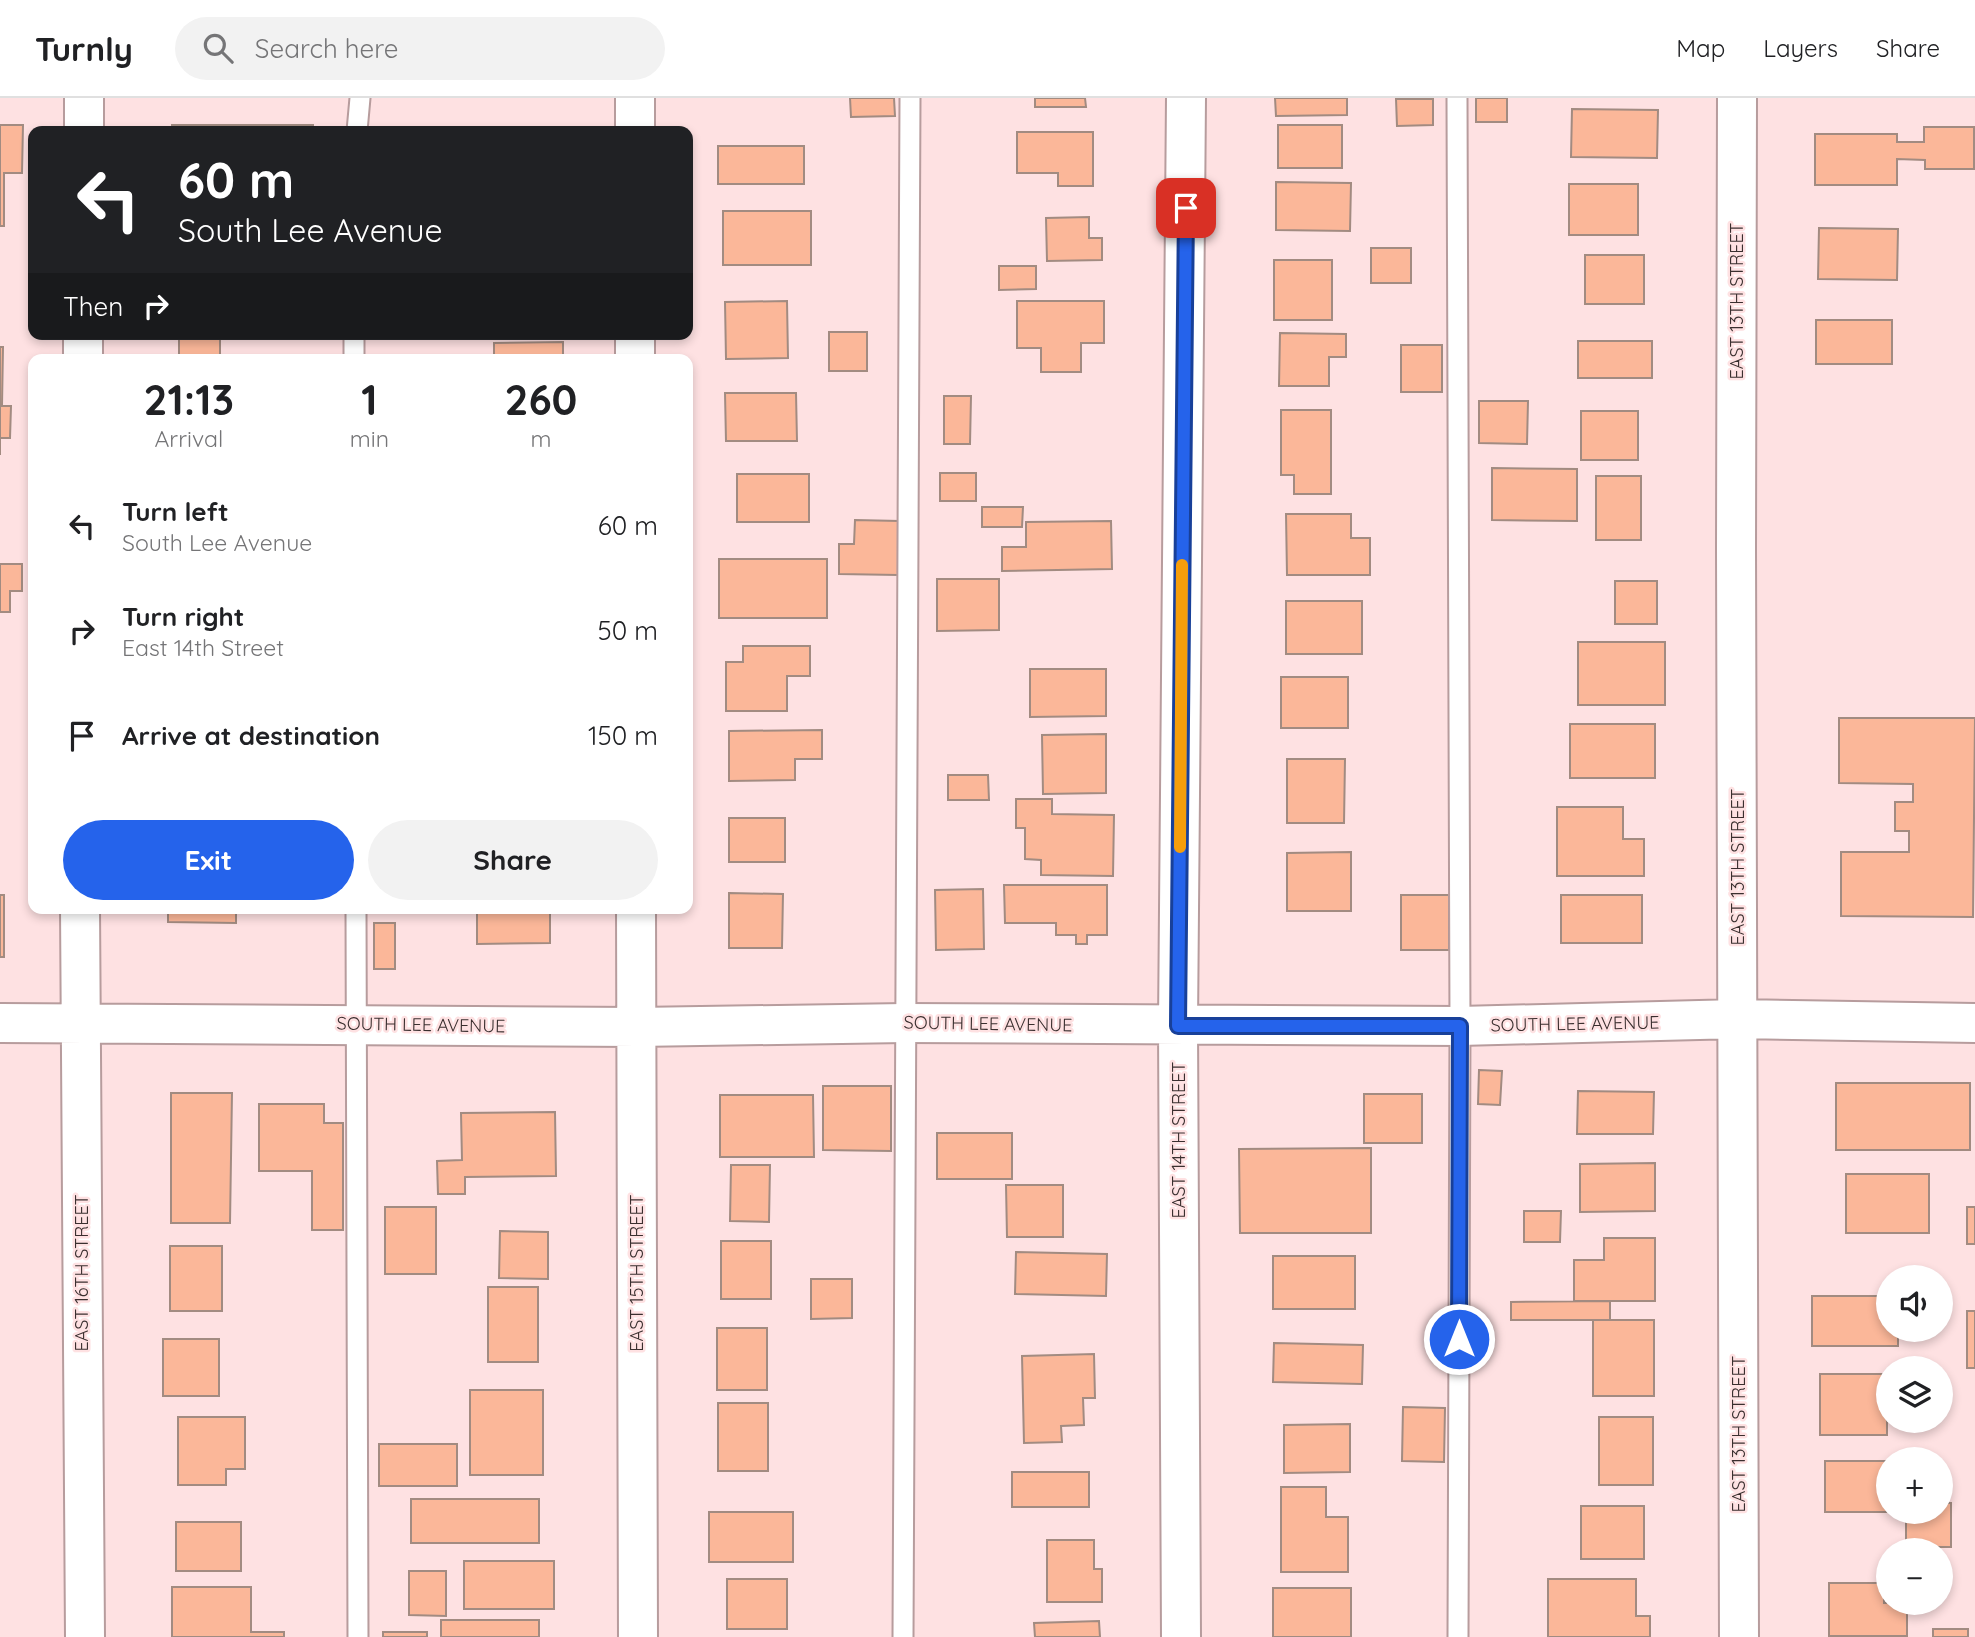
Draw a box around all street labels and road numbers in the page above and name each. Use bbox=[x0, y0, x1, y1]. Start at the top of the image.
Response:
street label: EAST 13TH STREET bbox=[1725, 222, 1748, 379]
street label: EAST 13TH STREET bbox=[1726, 788, 1749, 945]
street label: SOUTH LEE AVENUE bbox=[903, 1011, 1073, 1036]
street label: SOUTH LEE AVENUE bbox=[1490, 1011, 1660, 1036]
street label: SOUTH LEE AVENUE bbox=[336, 1012, 506, 1037]
street label: EAST 14TH STREET bbox=[1167, 1061, 1190, 1218]
street label: EAST 16TH STREET bbox=[70, 1194, 93, 1352]
street label: EAST 15TH STREET bbox=[625, 1194, 648, 1352]
street label: EAST 13TH STREET bbox=[1727, 1355, 1750, 1512]

